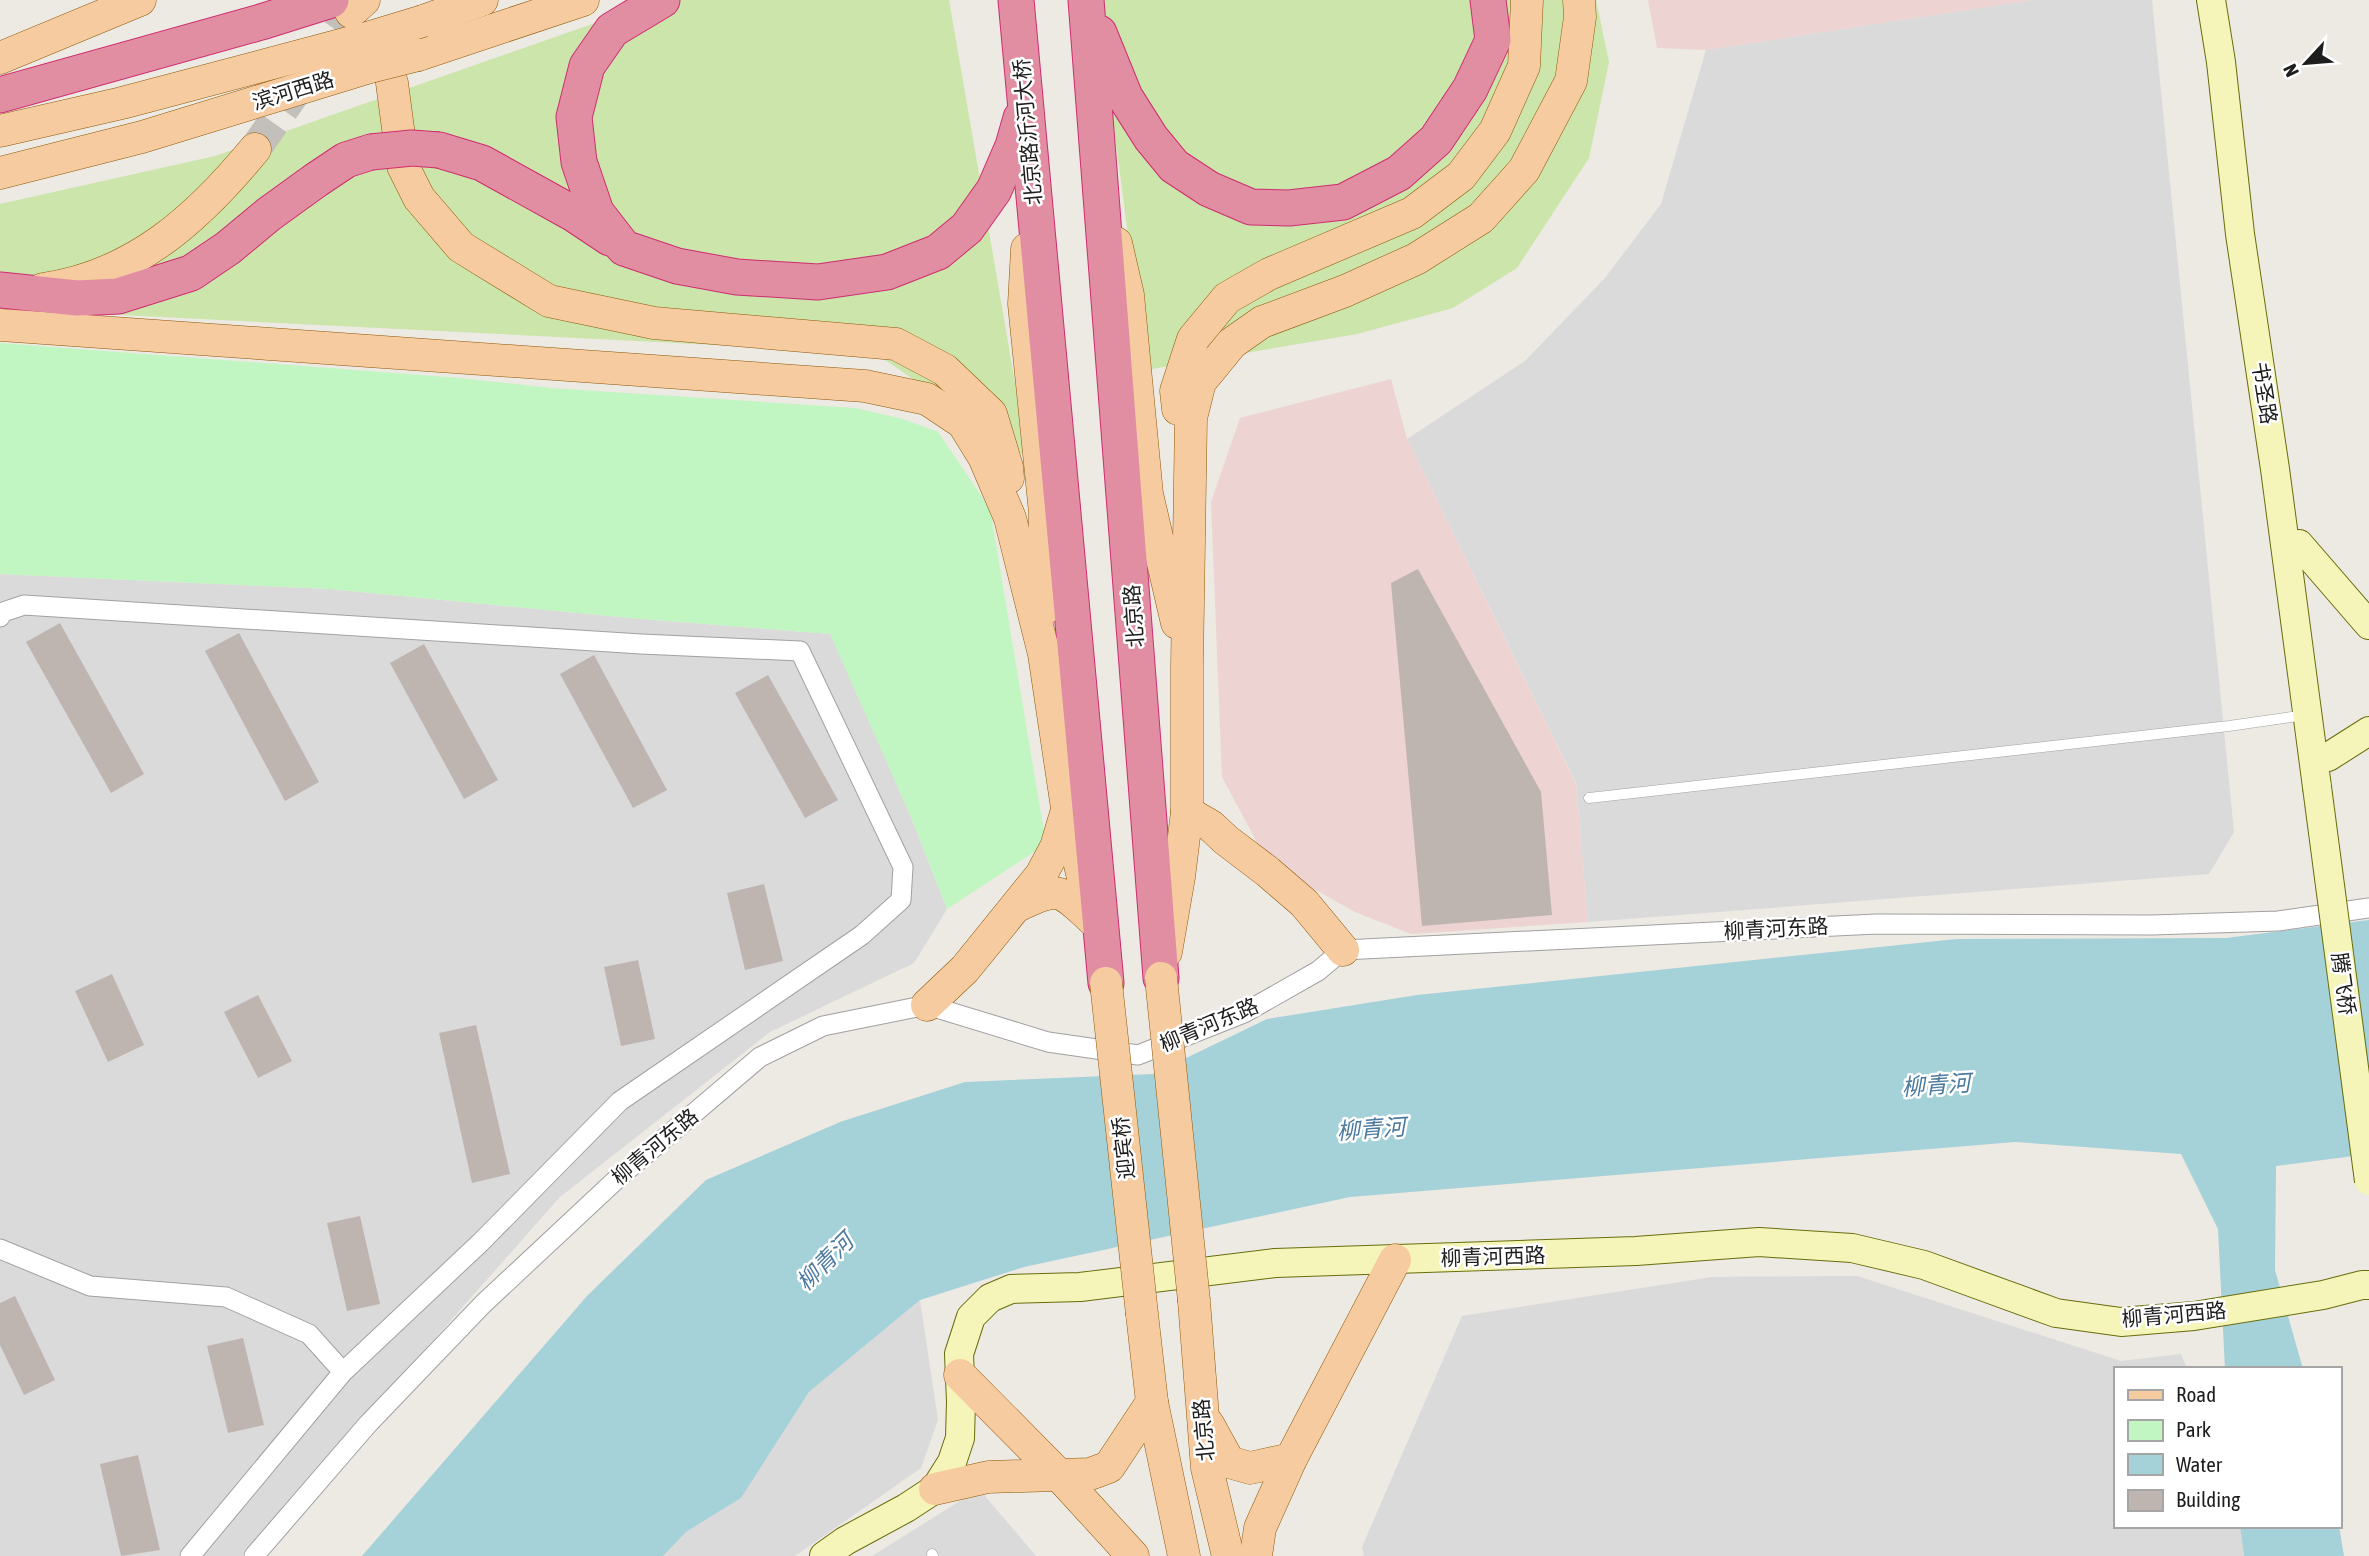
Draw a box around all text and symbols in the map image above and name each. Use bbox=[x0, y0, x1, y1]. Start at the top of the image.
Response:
north arrow bbox=[2271, 28, 2341, 98]
street label: 北京路沂河大桥 bbox=[1009, 58, 1045, 206]
text: N bbox=[2278, 61, 2303, 80]
street label: 滨河西路 bbox=[249, 66, 336, 114]
street label: 书圣路 bbox=[2248, 360, 2282, 426]
street label: 北京路 bbox=[1119, 584, 1147, 648]
street label: 柳青河东路 bbox=[1723, 913, 1829, 943]
street label: 腾飞桥 bbox=[2328, 951, 2360, 1017]
street label: 柳青河东路 bbox=[1156, 993, 1262, 1056]
water label: 柳青河 bbox=[1901, 1069, 1975, 1100]
street label: 柳青河东路 bbox=[606, 1103, 702, 1189]
water label: 柳青河 bbox=[1336, 1113, 1410, 1144]
street label: 迎宾桥 bbox=[1108, 1116, 1138, 1181]
water label: 柳青河 bbox=[791, 1226, 861, 1296]
street label: 柳青河西路 bbox=[1440, 1242, 1546, 1270]
street label: 柳青河西路 bbox=[2121, 1297, 2227, 1331]
legend bbox=[2114, 1367, 2341, 1528]
text: Road bbox=[2176, 1382, 2216, 1406]
street label: 北京路 bbox=[1188, 1398, 1218, 1463]
text: Park bbox=[2176, 1417, 2211, 1441]
text: Water bbox=[2176, 1452, 2223, 1476]
text: Building bbox=[2176, 1487, 2240, 1511]

